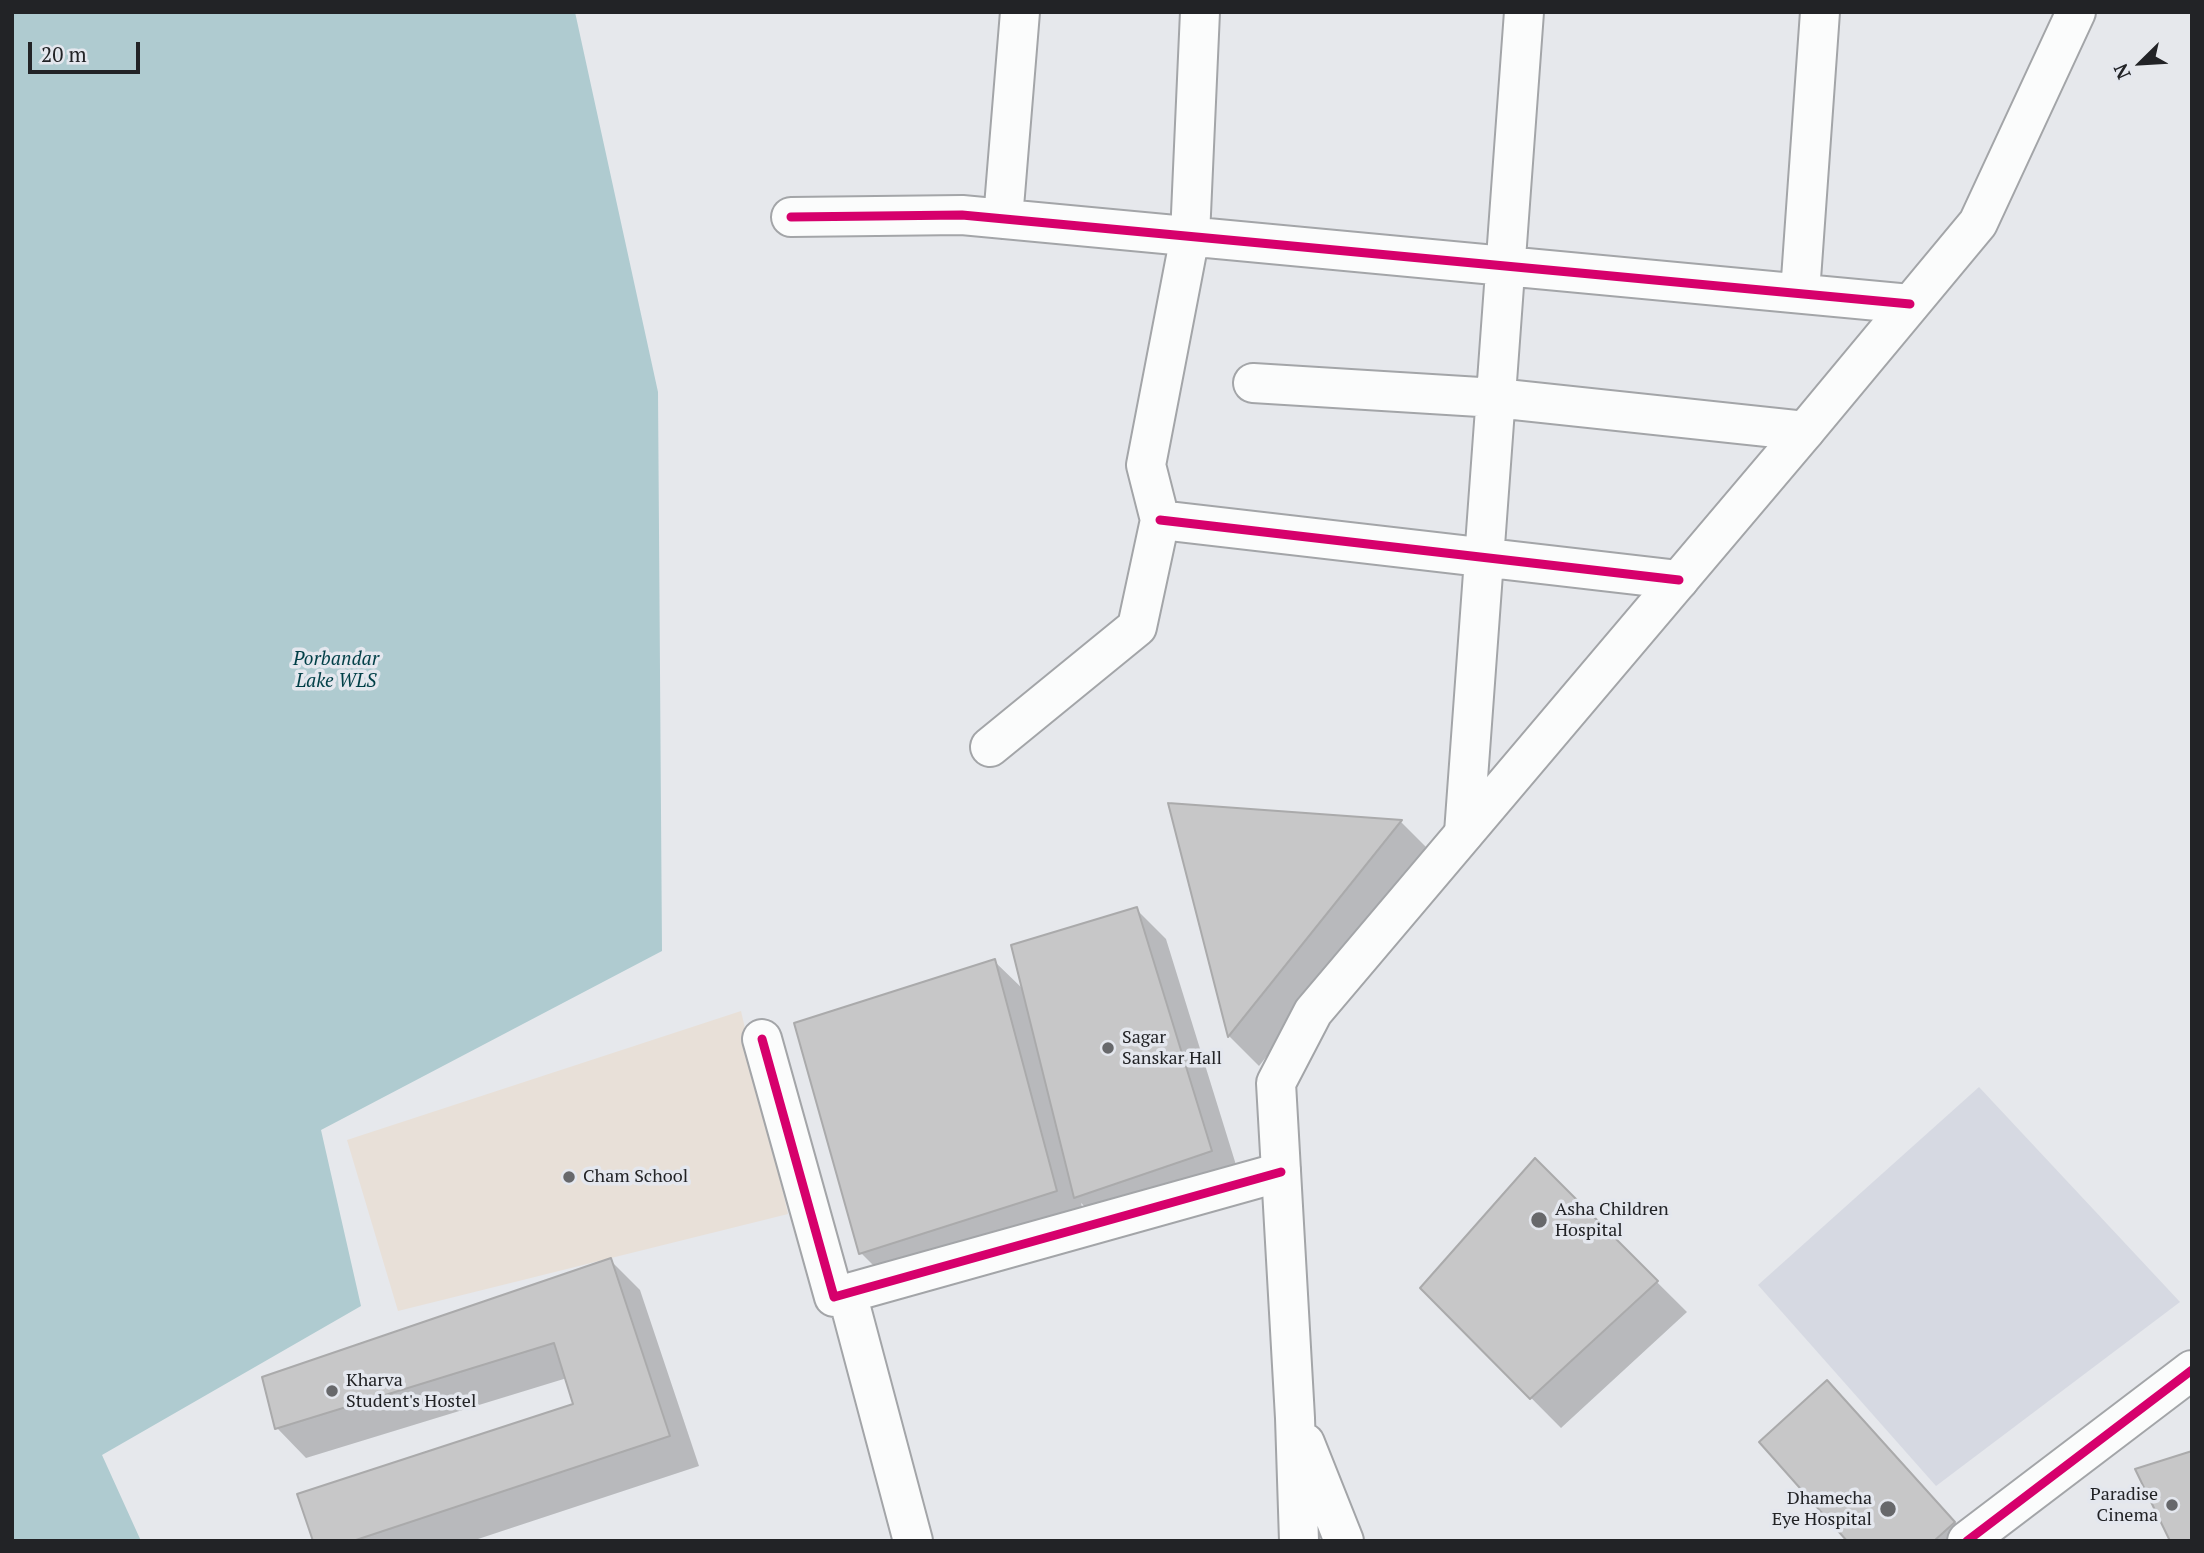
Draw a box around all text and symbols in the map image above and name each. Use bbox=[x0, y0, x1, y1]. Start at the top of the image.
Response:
scale bar bbox=[32, 28, 144, 72]
north arrow bbox=[2106, 28, 2176, 98]
text: 20 m bbox=[41, 40, 87, 68]
text: N bbox=[2107, 60, 2136, 83]
water label: Porbandar Lake WLS bbox=[293, 649, 379, 693]
place label: Sagar Sanskar Hall bbox=[1122, 1027, 1222, 1070]
marker: Sagar Sanskar Hall bbox=[1100, 1040, 1116, 1056]
place label: Cham School bbox=[583, 1166, 688, 1188]
marker: Cham School bbox=[561, 1169, 577, 1185]
place label: Asha Children Hospital bbox=[1555, 1199, 1669, 1242]
marker: Asha Children Hospital bbox=[1529, 1210, 1549, 1230]
place label: Kharva Student's Hostel bbox=[346, 1370, 476, 1412]
marker: Kharva Student's Hostel bbox=[324, 1383, 340, 1399]
place label: Paradise Cinema bbox=[2090, 1484, 2158, 1526]
place label: Dhamecha Eye Hospital bbox=[1772, 1488, 1872, 1530]
marker: Paradise Cinema bbox=[2164, 1497, 2180, 1513]
marker: Dhamecha Eye Hospital bbox=[1878, 1499, 1898, 1519]

